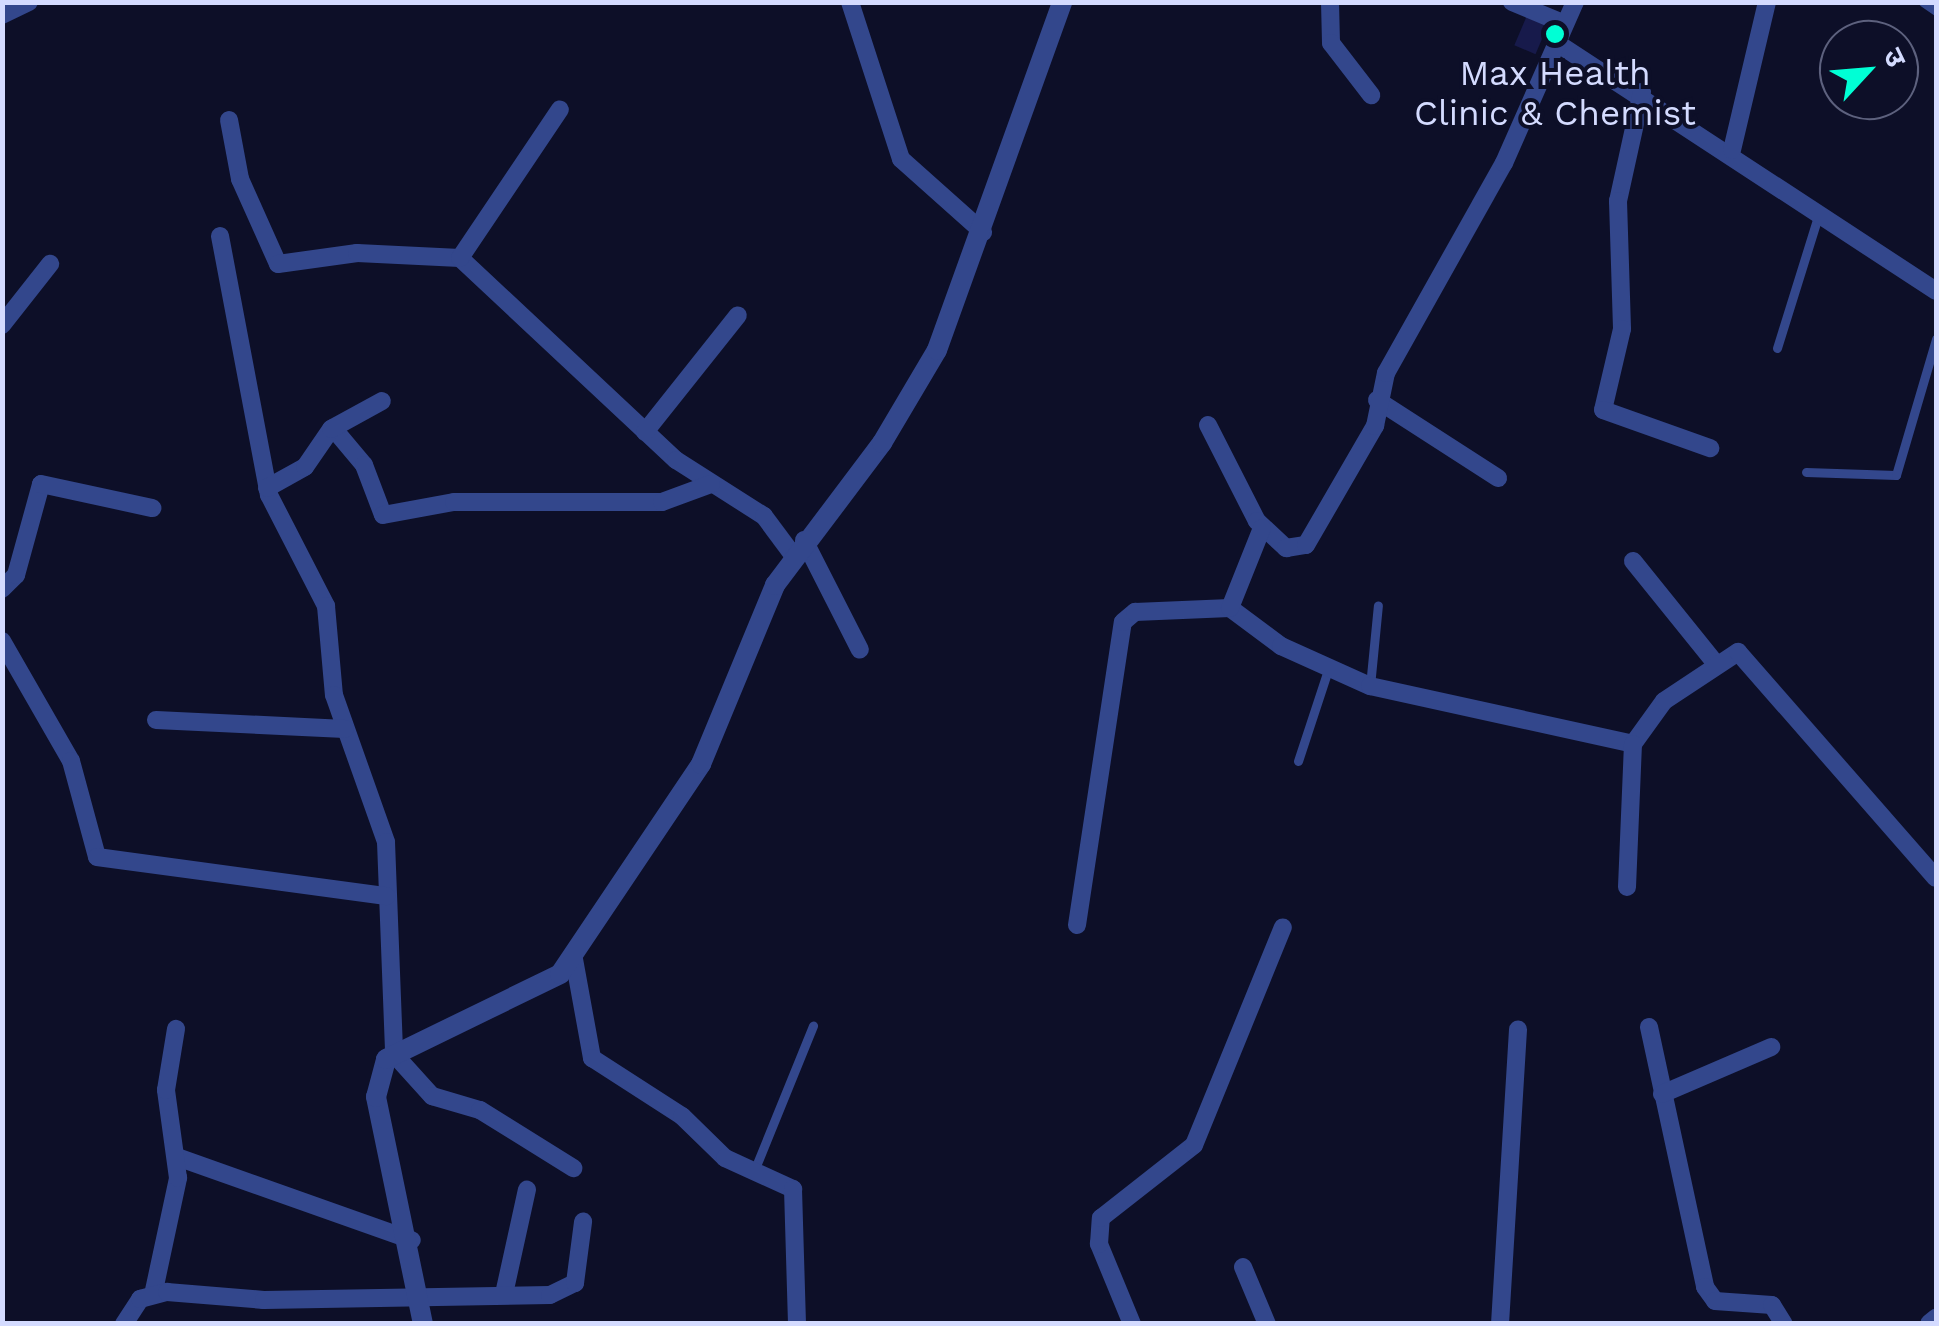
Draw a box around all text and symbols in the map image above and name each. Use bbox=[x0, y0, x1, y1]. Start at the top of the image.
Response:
north arrow bbox=[1819, 20, 1919, 120]
marker: Max Health Clinic & Chemist bbox=[1542, 21, 1568, 47]
text: उ bbox=[1876, 43, 1913, 72]
place label: Max Health Clinic & Chemist bbox=[1414, 52, 1696, 134]

